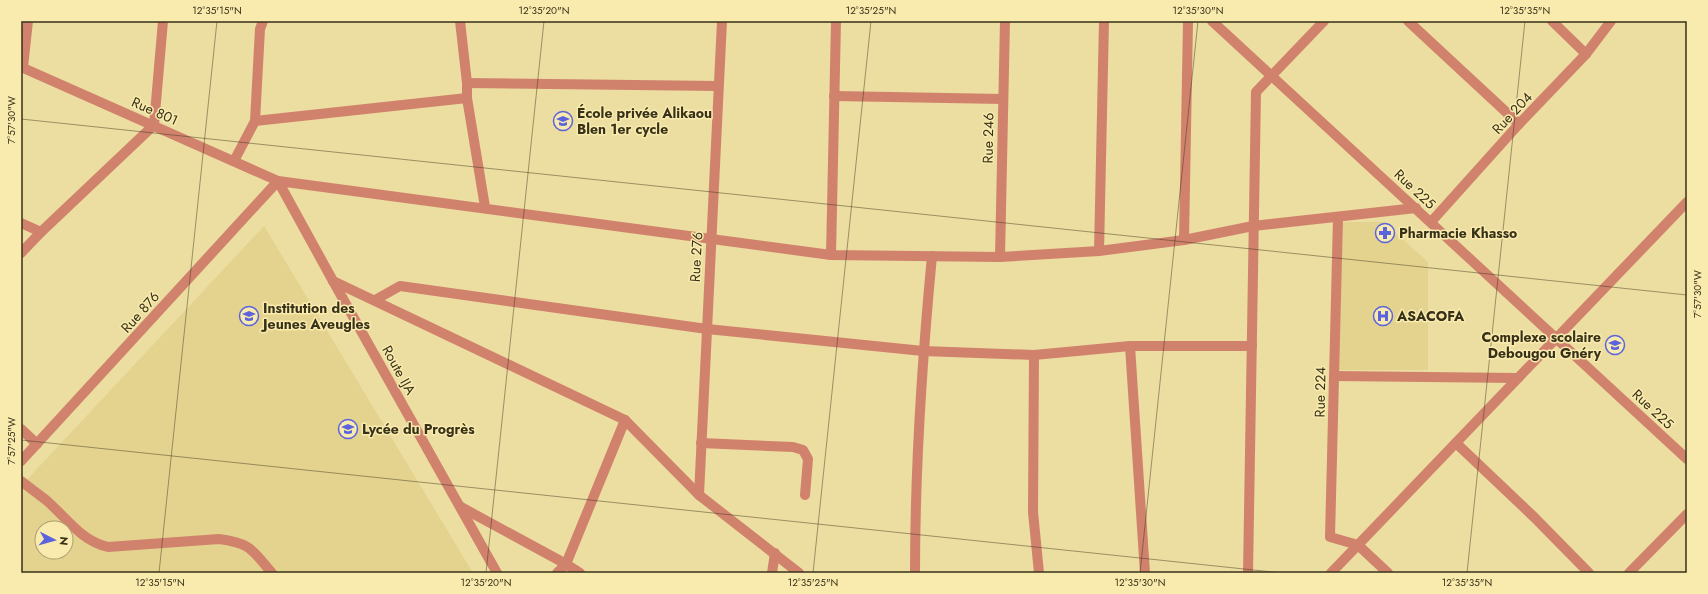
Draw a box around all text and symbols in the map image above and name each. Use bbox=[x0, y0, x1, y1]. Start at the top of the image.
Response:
text: 12°35'15"N bbox=[192, 3, 242, 18]
text: 12°35'20"N bbox=[518, 3, 570, 18]
text: 12°35'25"N bbox=[846, 3, 896, 18]
text: 12°35'30"N bbox=[1173, 3, 1223, 18]
text: 12°35'35"N bbox=[1500, 3, 1550, 18]
street label: Rue 204 bbox=[1487, 87, 1537, 139]
street label: Rue 801 bbox=[129, 92, 181, 130]
text: 7°57'30"W bbox=[4, 96, 19, 144]
place label: École privée Alikaou Blen 1er cycle bbox=[577, 103, 712, 139]
school or university icon: École privée Alikaou Blen 1er cycle bbox=[552, 110, 574, 132]
street label: Rue 246 bbox=[978, 112, 998, 164]
street label: Rue 225 bbox=[1390, 164, 1440, 214]
pharmacy icon: Pharmacie Khasso bbox=[1374, 222, 1396, 244]
place label: Pharmacie Khasso bbox=[1399, 223, 1517, 243]
street label: Rue 276 bbox=[685, 232, 707, 282]
text: 7°57'30"W bbox=[1690, 270, 1705, 318]
street label: Rue 876 bbox=[116, 287, 164, 337]
place label: Institution des Jeunes Aveugles bbox=[260, 298, 371, 334]
school or university icon: Institution des Jeunes Aveugles bbox=[238, 305, 260, 327]
hospital icon: ASACOFA bbox=[1372, 305, 1394, 327]
place label: ASACOFA bbox=[1396, 306, 1465, 326]
place label: Complexe scolaire Debougou Gnéry bbox=[1481, 327, 1602, 363]
school or university icon: Complexe scolaire Debougou Gnéry bbox=[1604, 334, 1626, 356]
street label: Route IJA bbox=[377, 342, 421, 399]
street label: Rue 224 bbox=[1310, 366, 1330, 418]
street label: Rue 225 bbox=[1628, 384, 1678, 434]
text: 7°57'25"W bbox=[4, 417, 19, 465]
school or university icon: Lycée du Progrès bbox=[337, 418, 359, 440]
place label: Lycée du Progrès bbox=[362, 419, 475, 439]
north arrow bbox=[34, 520, 74, 560]
text: N bbox=[56, 536, 72, 546]
text: 12°35'15"N bbox=[135, 575, 185, 590]
text: 12°35'20"N bbox=[460, 575, 512, 590]
text: 12°35'25"N bbox=[788, 575, 838, 590]
text: 12°35'30"N bbox=[1115, 575, 1165, 590]
text: 12°35'35"N bbox=[1442, 575, 1492, 590]

